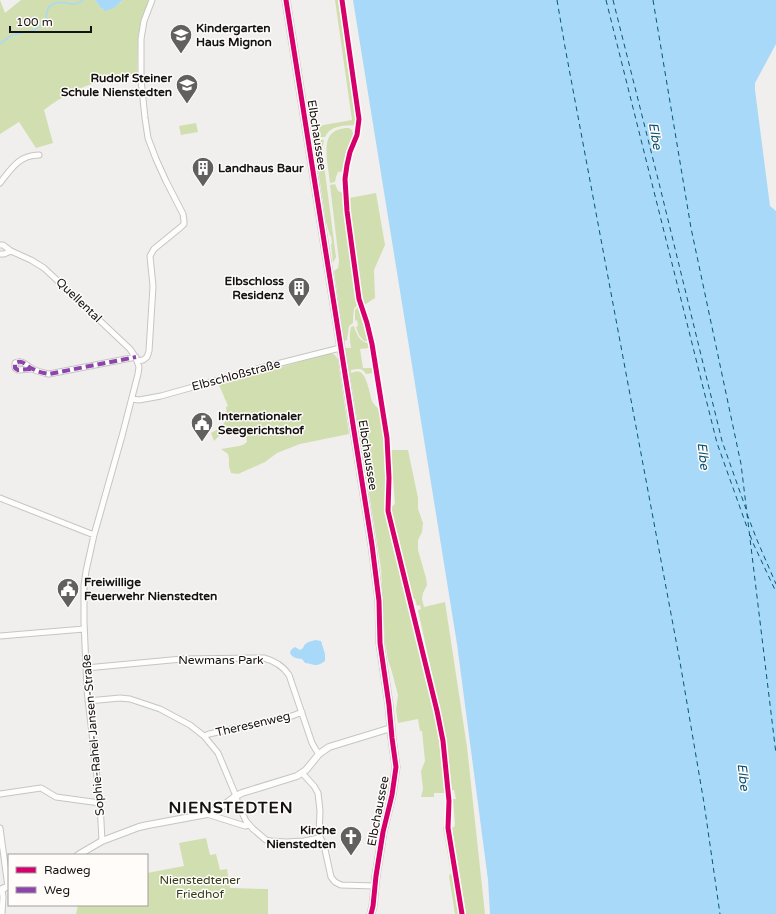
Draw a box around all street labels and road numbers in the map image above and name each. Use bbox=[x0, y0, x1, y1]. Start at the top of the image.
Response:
street label: Elbchaussee bbox=[305, 99, 330, 171]
street label: Quellental bbox=[53, 275, 105, 325]
street label: Elbschloßstraße bbox=[190, 356, 282, 394]
street label: Elbchaussee bbox=[356, 419, 381, 491]
street label: Sophie-Rahel-Jansen-Straße bbox=[79, 653, 107, 816]
street label: Newmans Park bbox=[178, 653, 264, 667]
street label: Theresenweg bbox=[214, 709, 292, 739]
street label: Elbchaussee bbox=[364, 775, 392, 847]

